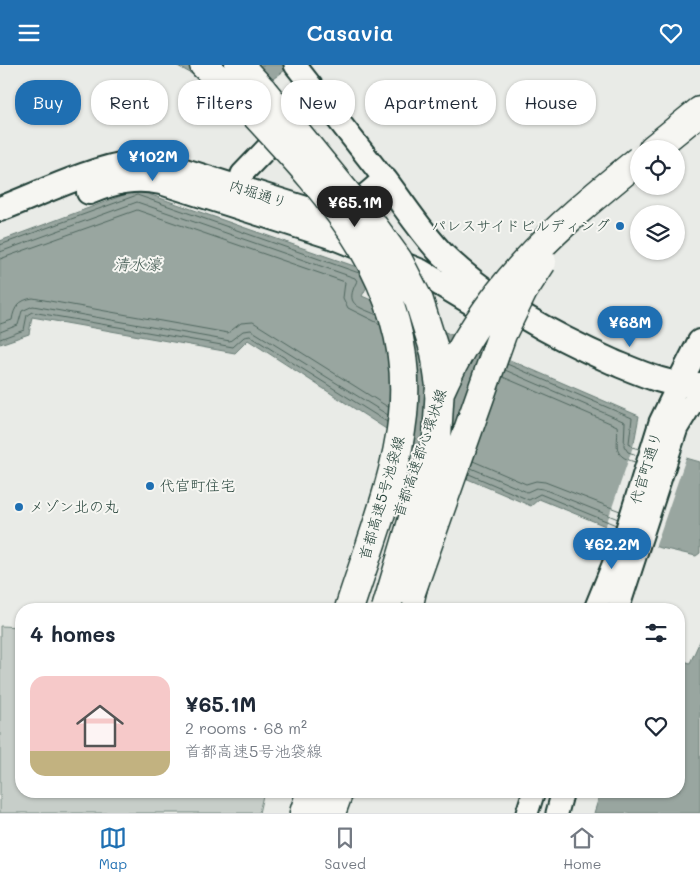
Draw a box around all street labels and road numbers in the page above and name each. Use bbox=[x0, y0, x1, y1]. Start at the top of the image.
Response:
street label: 内堀通り bbox=[227, 174, 290, 212]
street label: 首都高速都心環状線 bbox=[388, 386, 450, 520]
street label: 代官町通り bbox=[625, 429, 666, 507]
street label: 首都高速5号池袋線 bbox=[354, 433, 408, 562]

